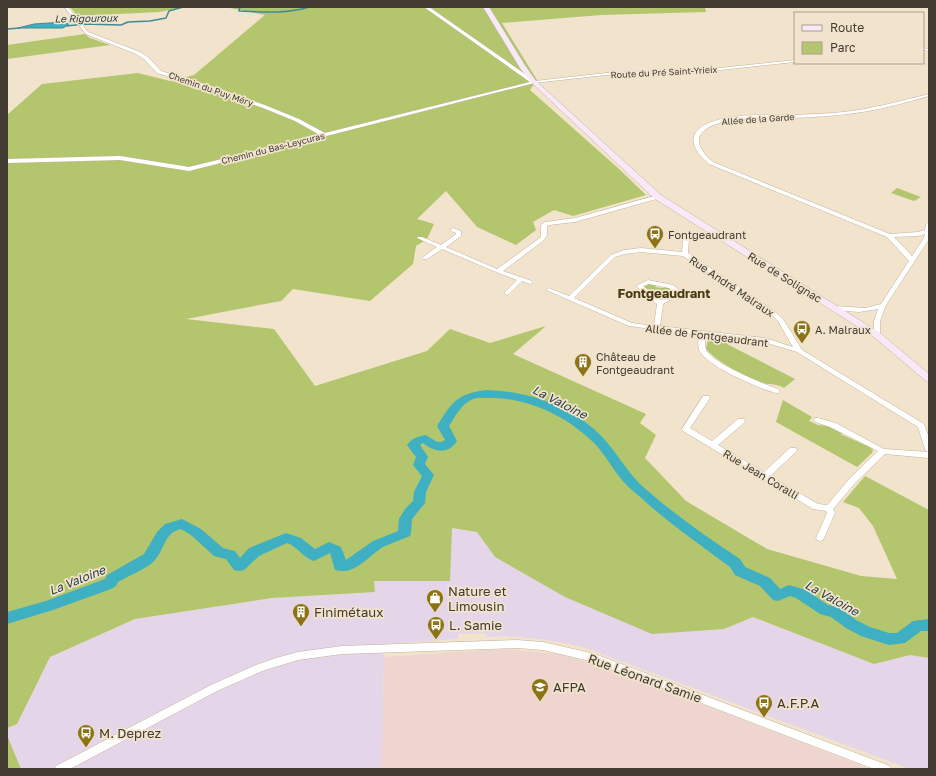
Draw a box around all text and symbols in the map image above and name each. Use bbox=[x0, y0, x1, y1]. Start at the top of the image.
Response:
water label: Le Rigouroux bbox=[54, 11, 119, 26]
legend bbox=[794, 12, 924, 64]
text: Route bbox=[830, 20, 864, 35]
text: Parc bbox=[830, 40, 856, 55]
street label: Route du Pré Saint-Yrieix bbox=[610, 64, 718, 80]
street label: Chemin du Puy Méry bbox=[167, 69, 255, 109]
street label: Allée de la Garde bbox=[721, 111, 795, 127]
street label: Chemin du Bas-Leycuras bbox=[220, 130, 326, 166]
bus stop icon: Fontgeaudrant bbox=[645, 224, 665, 249]
place label: Fontgeaudrant bbox=[668, 228, 746, 241]
street label: Rue de Solignac bbox=[746, 249, 824, 305]
street label: Rue André Malraux bbox=[687, 253, 777, 319]
district label: Fontgeaudrant bbox=[618, 285, 710, 301]
bus stop icon: A. Malraux bbox=[792, 319, 812, 344]
street label: Allée de Fontgeaudrant bbox=[645, 321, 769, 349]
place label: A. Malraux bbox=[815, 323, 871, 336]
place label: Château de Fontgeaudrant bbox=[596, 350, 674, 376]
building icon: Château de Fontgeaudrant bbox=[573, 352, 593, 377]
water label: La Valoine bbox=[530, 382, 591, 423]
street label: Rue Jean Coralli bbox=[721, 446, 801, 502]
water label: La Valoine bbox=[47, 562, 108, 598]
water label: La Valoine bbox=[802, 577, 862, 619]
place label: Nature et Limousin bbox=[448, 583, 507, 614]
shop icon: Nature et Limousin bbox=[425, 588, 445, 613]
building icon: Finimétaux bbox=[291, 602, 311, 627]
place label: Finimétaux bbox=[314, 604, 383, 620]
bus stop icon: L. Samie bbox=[426, 615, 446, 640]
place label: L. Samie bbox=[449, 617, 502, 633]
street label: Rue Léonard Samie bbox=[586, 650, 704, 706]
school or university icon: AFPA bbox=[530, 677, 550, 702]
place label: AFPA bbox=[553, 679, 586, 695]
bus stop icon: A.F.P.A bbox=[754, 693, 774, 718]
place label: A.F.P.A bbox=[777, 695, 820, 711]
bus stop icon: M. Deprez bbox=[76, 723, 96, 748]
place label: M. Deprez bbox=[99, 725, 161, 741]

